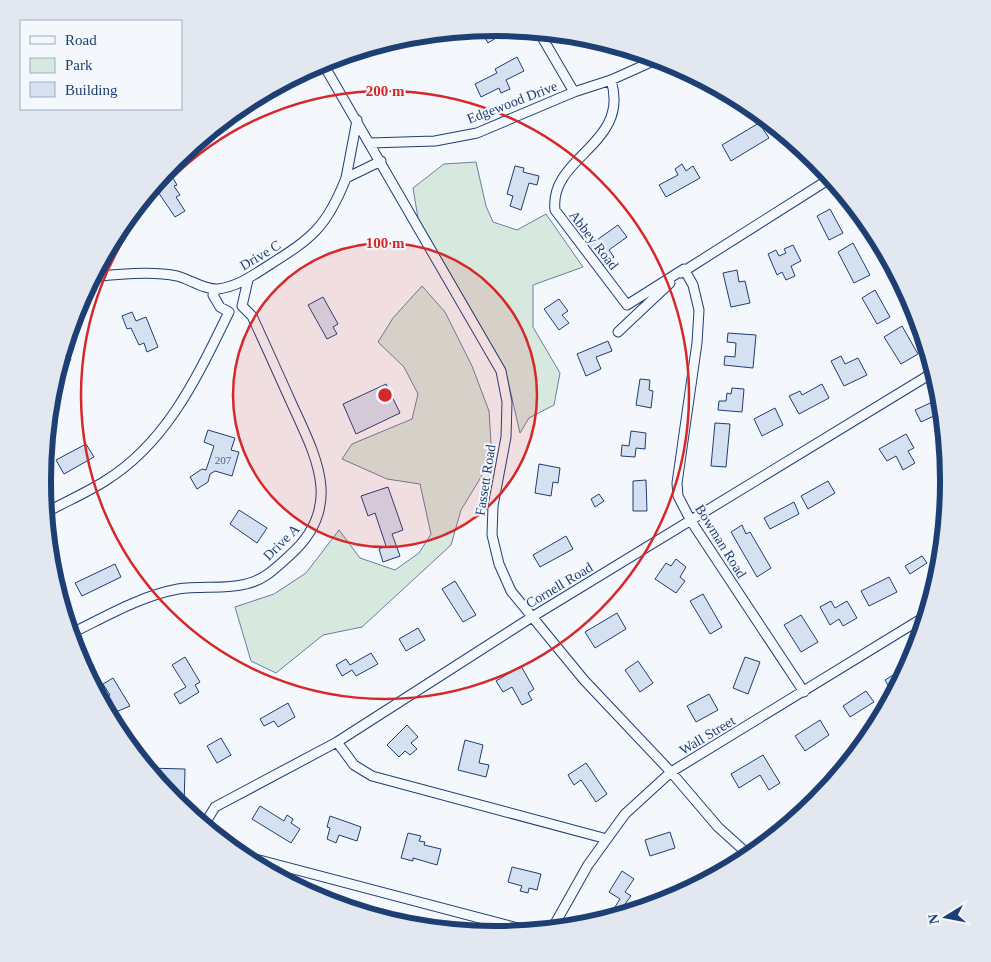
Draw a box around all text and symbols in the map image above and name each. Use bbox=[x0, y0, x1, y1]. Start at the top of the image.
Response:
legend bbox=[20, 20, 182, 110]
text: Road bbox=[65, 32, 97, 48]
text: Park bbox=[65, 57, 93, 73]
street label: Edgewood Drive bbox=[465, 78, 559, 127]
text: Building bbox=[65, 82, 118, 98]
text: 200 m bbox=[366, 83, 405, 99]
street label: Abbey Road bbox=[566, 208, 621, 273]
text: 100 m bbox=[366, 235, 405, 251]
street label: Drive C bbox=[237, 237, 283, 273]
centre of rings bbox=[376, 386, 394, 404]
street label: Fassett Road bbox=[472, 443, 499, 517]
house number: 207 bbox=[215, 454, 232, 466]
street label: Bowman Road bbox=[692, 502, 749, 581]
street label: Drive A bbox=[260, 521, 303, 563]
street label: Cornell Road bbox=[523, 560, 595, 611]
street label: Wall Street bbox=[677, 713, 738, 758]
north arrow bbox=[921, 892, 971, 942]
text: N bbox=[925, 913, 942, 925]

